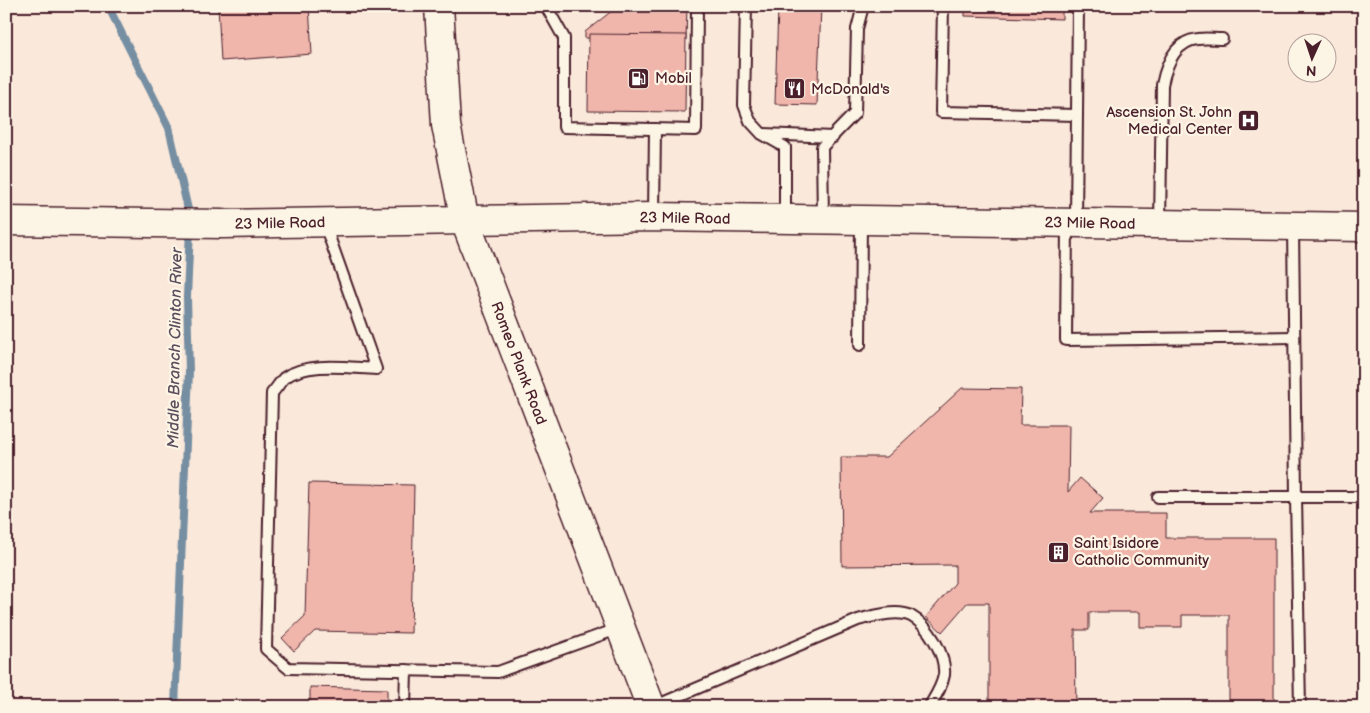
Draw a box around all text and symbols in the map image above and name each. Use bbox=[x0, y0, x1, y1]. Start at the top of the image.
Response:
north arrow bbox=[1288, 32, 1338, 82]
text: N bbox=[1306, 62, 1317, 79]
fuel station icon: Mobil bbox=[627, 66, 651, 90]
place label: Mobil bbox=[655, 69, 692, 88]
restaurant icon: McDonald's bbox=[783, 77, 807, 101]
place label: McDonald's bbox=[811, 80, 890, 99]
place label: Ascension St. John Medical Center bbox=[1106, 103, 1233, 139]
hospital icon: Ascension St. John Medical Center bbox=[1236, 109, 1260, 133]
street label: 23 Mile Road bbox=[639, 208, 731, 229]
street label: 23 Mile Road bbox=[234, 213, 326, 234]
street label: 23 Mile Road bbox=[1044, 213, 1136, 234]
water label: Middle Branch Clinton River bbox=[164, 246, 187, 449]
street label: Romeo Plank Road bbox=[486, 299, 551, 427]
place label: Saint Isidore Catholic Community bbox=[1074, 534, 1209, 570]
building icon: Saint Isidore Catholic Community bbox=[1046, 540, 1070, 564]

